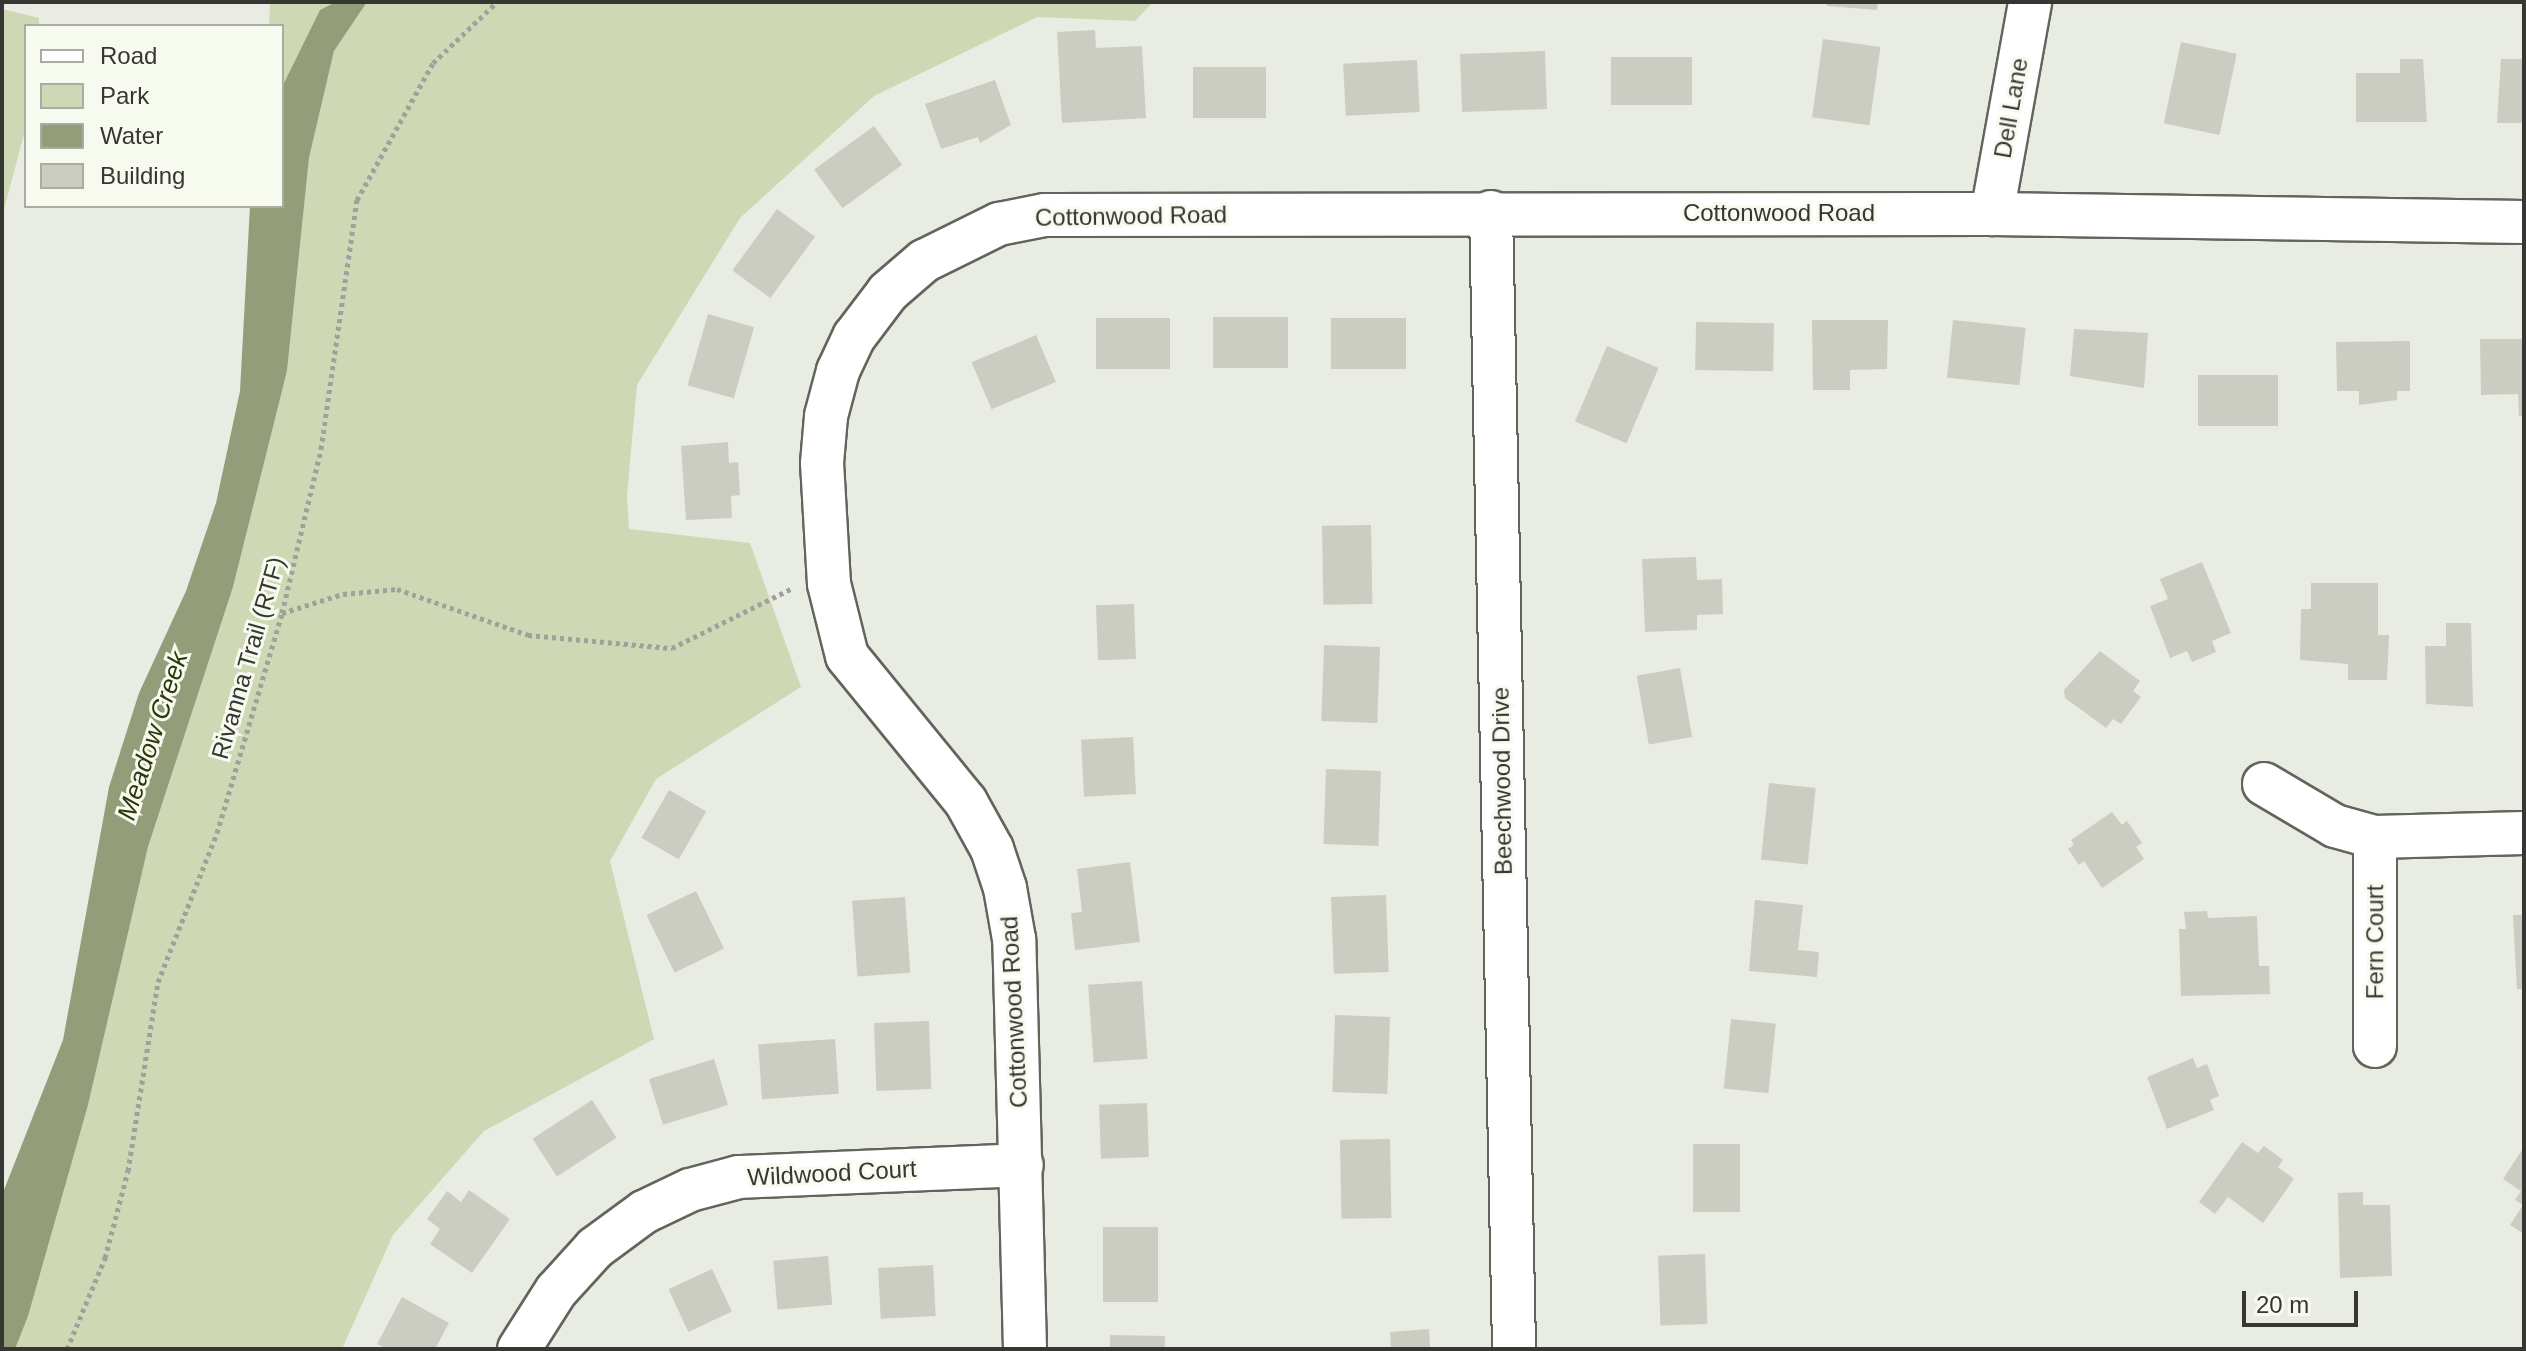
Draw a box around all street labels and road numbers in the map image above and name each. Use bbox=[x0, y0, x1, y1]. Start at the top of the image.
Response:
street label: Dell Lane bbox=[1988, 56, 2034, 160]
street label: Cottonwood Road bbox=[1683, 199, 1875, 227]
street label: Cottonwood Road bbox=[1035, 200, 1227, 232]
street label: Rivanna Trail (RTF) bbox=[205, 553, 291, 763]
street label: Beechwood Drive bbox=[1486, 687, 1518, 875]
street label: Fern Court bbox=[2361, 885, 2389, 999]
street label: Cottonwood Road bbox=[995, 915, 1033, 1109]
street label: Wildwood Court bbox=[747, 1154, 917, 1192]

